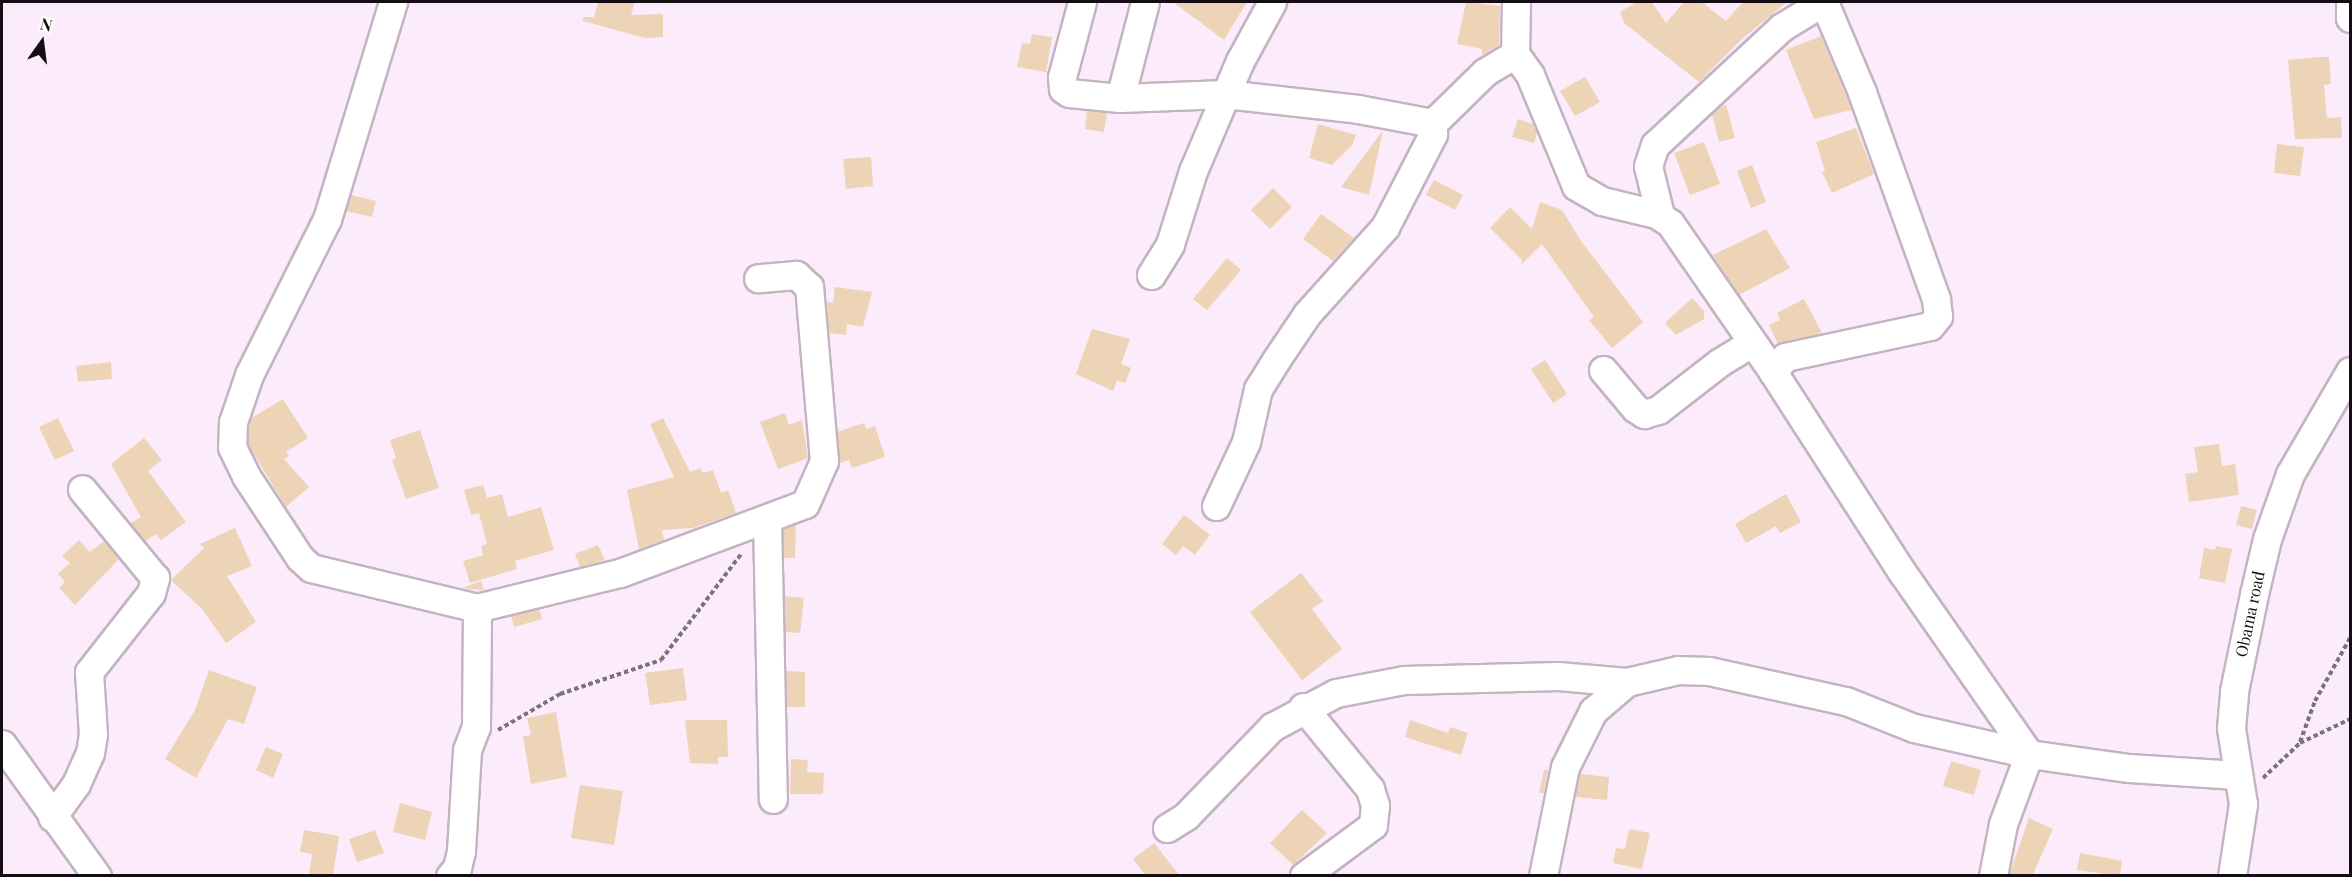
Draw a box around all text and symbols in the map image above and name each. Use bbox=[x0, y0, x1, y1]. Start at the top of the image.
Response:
north arrow bbox=[12, 12, 72, 72]
text: N bbox=[38, 12, 55, 36]
street label: Obama road bbox=[2231, 569, 2269, 659]

